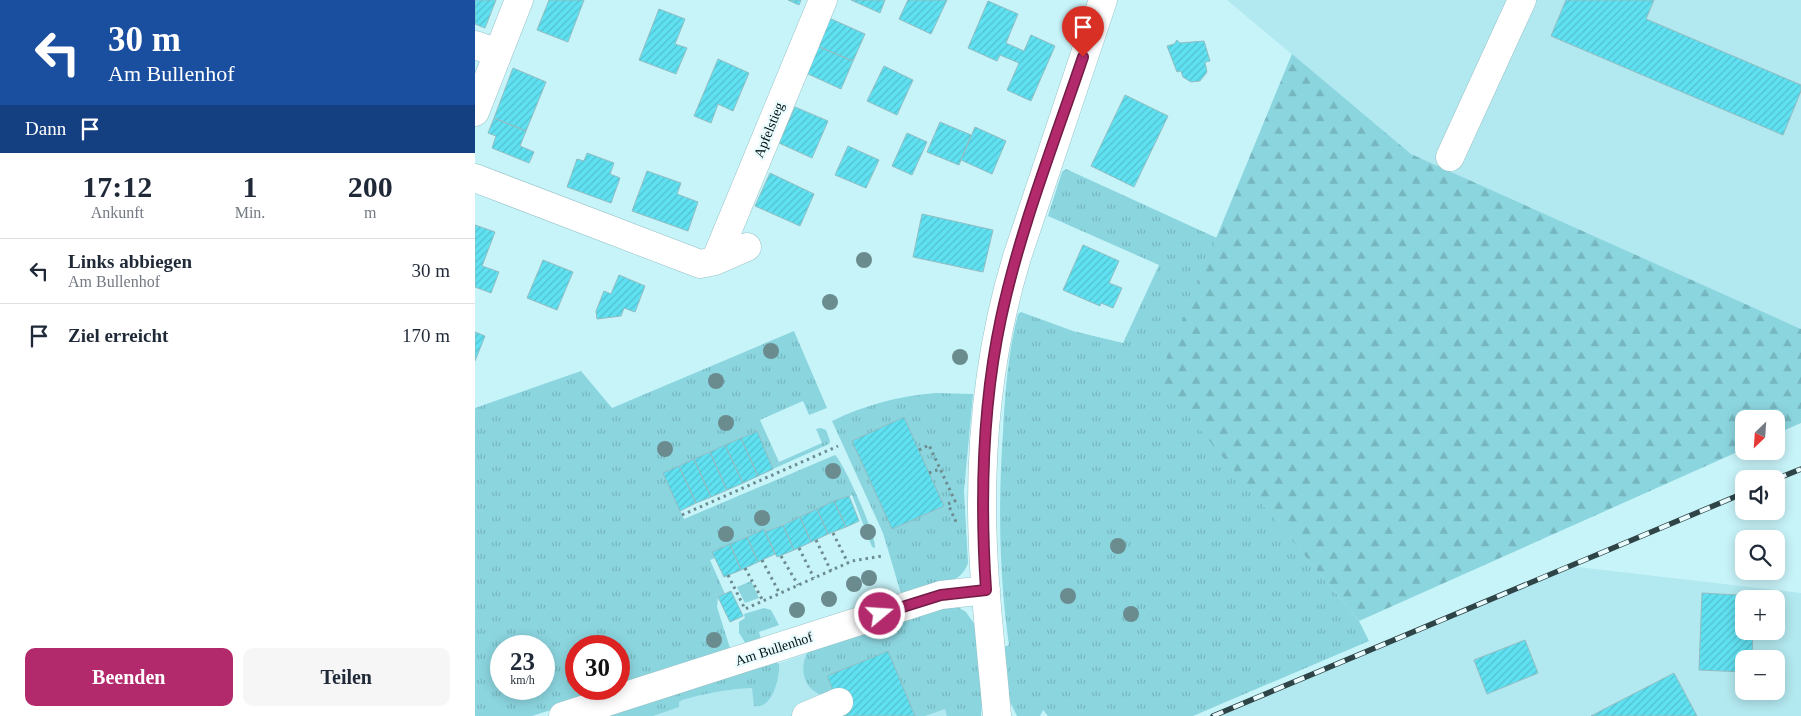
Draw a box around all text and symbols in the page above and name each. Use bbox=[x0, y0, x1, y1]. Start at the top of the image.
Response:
pin bbox=[1062, 6, 1104, 57]
icon: arrive bbox=[1069, 13, 1097, 41]
icon: left bbox=[25, 20, 90, 85]
text: 30 m bbox=[108, 20, 181, 59]
text: Am Bullenhof bbox=[108, 61, 235, 86]
street label: Apfelstieg bbox=[751, 100, 787, 160]
icon: arrive bbox=[76, 115, 104, 143]
text: Dann bbox=[25, 118, 66, 139]
text: 17:12 bbox=[82, 170, 152, 203]
text: 1 bbox=[242, 170, 257, 203]
text: 200 bbox=[348, 170, 393, 203]
text: Ankunft bbox=[91, 204, 144, 221]
text: Min. bbox=[235, 204, 265, 221]
text: m bbox=[364, 204, 376, 221]
text: Links abbiegen bbox=[68, 251, 192, 272]
icon: left bbox=[25, 257, 53, 285]
text: 30 m bbox=[411, 260, 450, 281]
text: Am Bullenhof bbox=[68, 273, 160, 290]
icon: arrive bbox=[25, 322, 53, 350]
text: Ziel erreicht bbox=[68, 325, 168, 346]
text: 170 m bbox=[402, 325, 450, 346]
north arrow bbox=[1735, 410, 1785, 460]
map controls bbox=[1735, 410, 1785, 700]
button: sound bbox=[1735, 470, 1785, 520]
button: search bbox=[1735, 530, 1785, 580]
position arrow bbox=[853, 587, 905, 639]
button: + bbox=[1735, 590, 1785, 640]
street label: Am Bullenhof bbox=[733, 629, 815, 669]
speed limit sign: 30 bbox=[565, 635, 630, 700]
button: Beenden bbox=[25, 648, 233, 706]
button: Teilen bbox=[243, 648, 450, 706]
text: 23 bbox=[510, 648, 535, 675]
button: − bbox=[1735, 650, 1785, 700]
text: km/h bbox=[510, 673, 535, 687]

